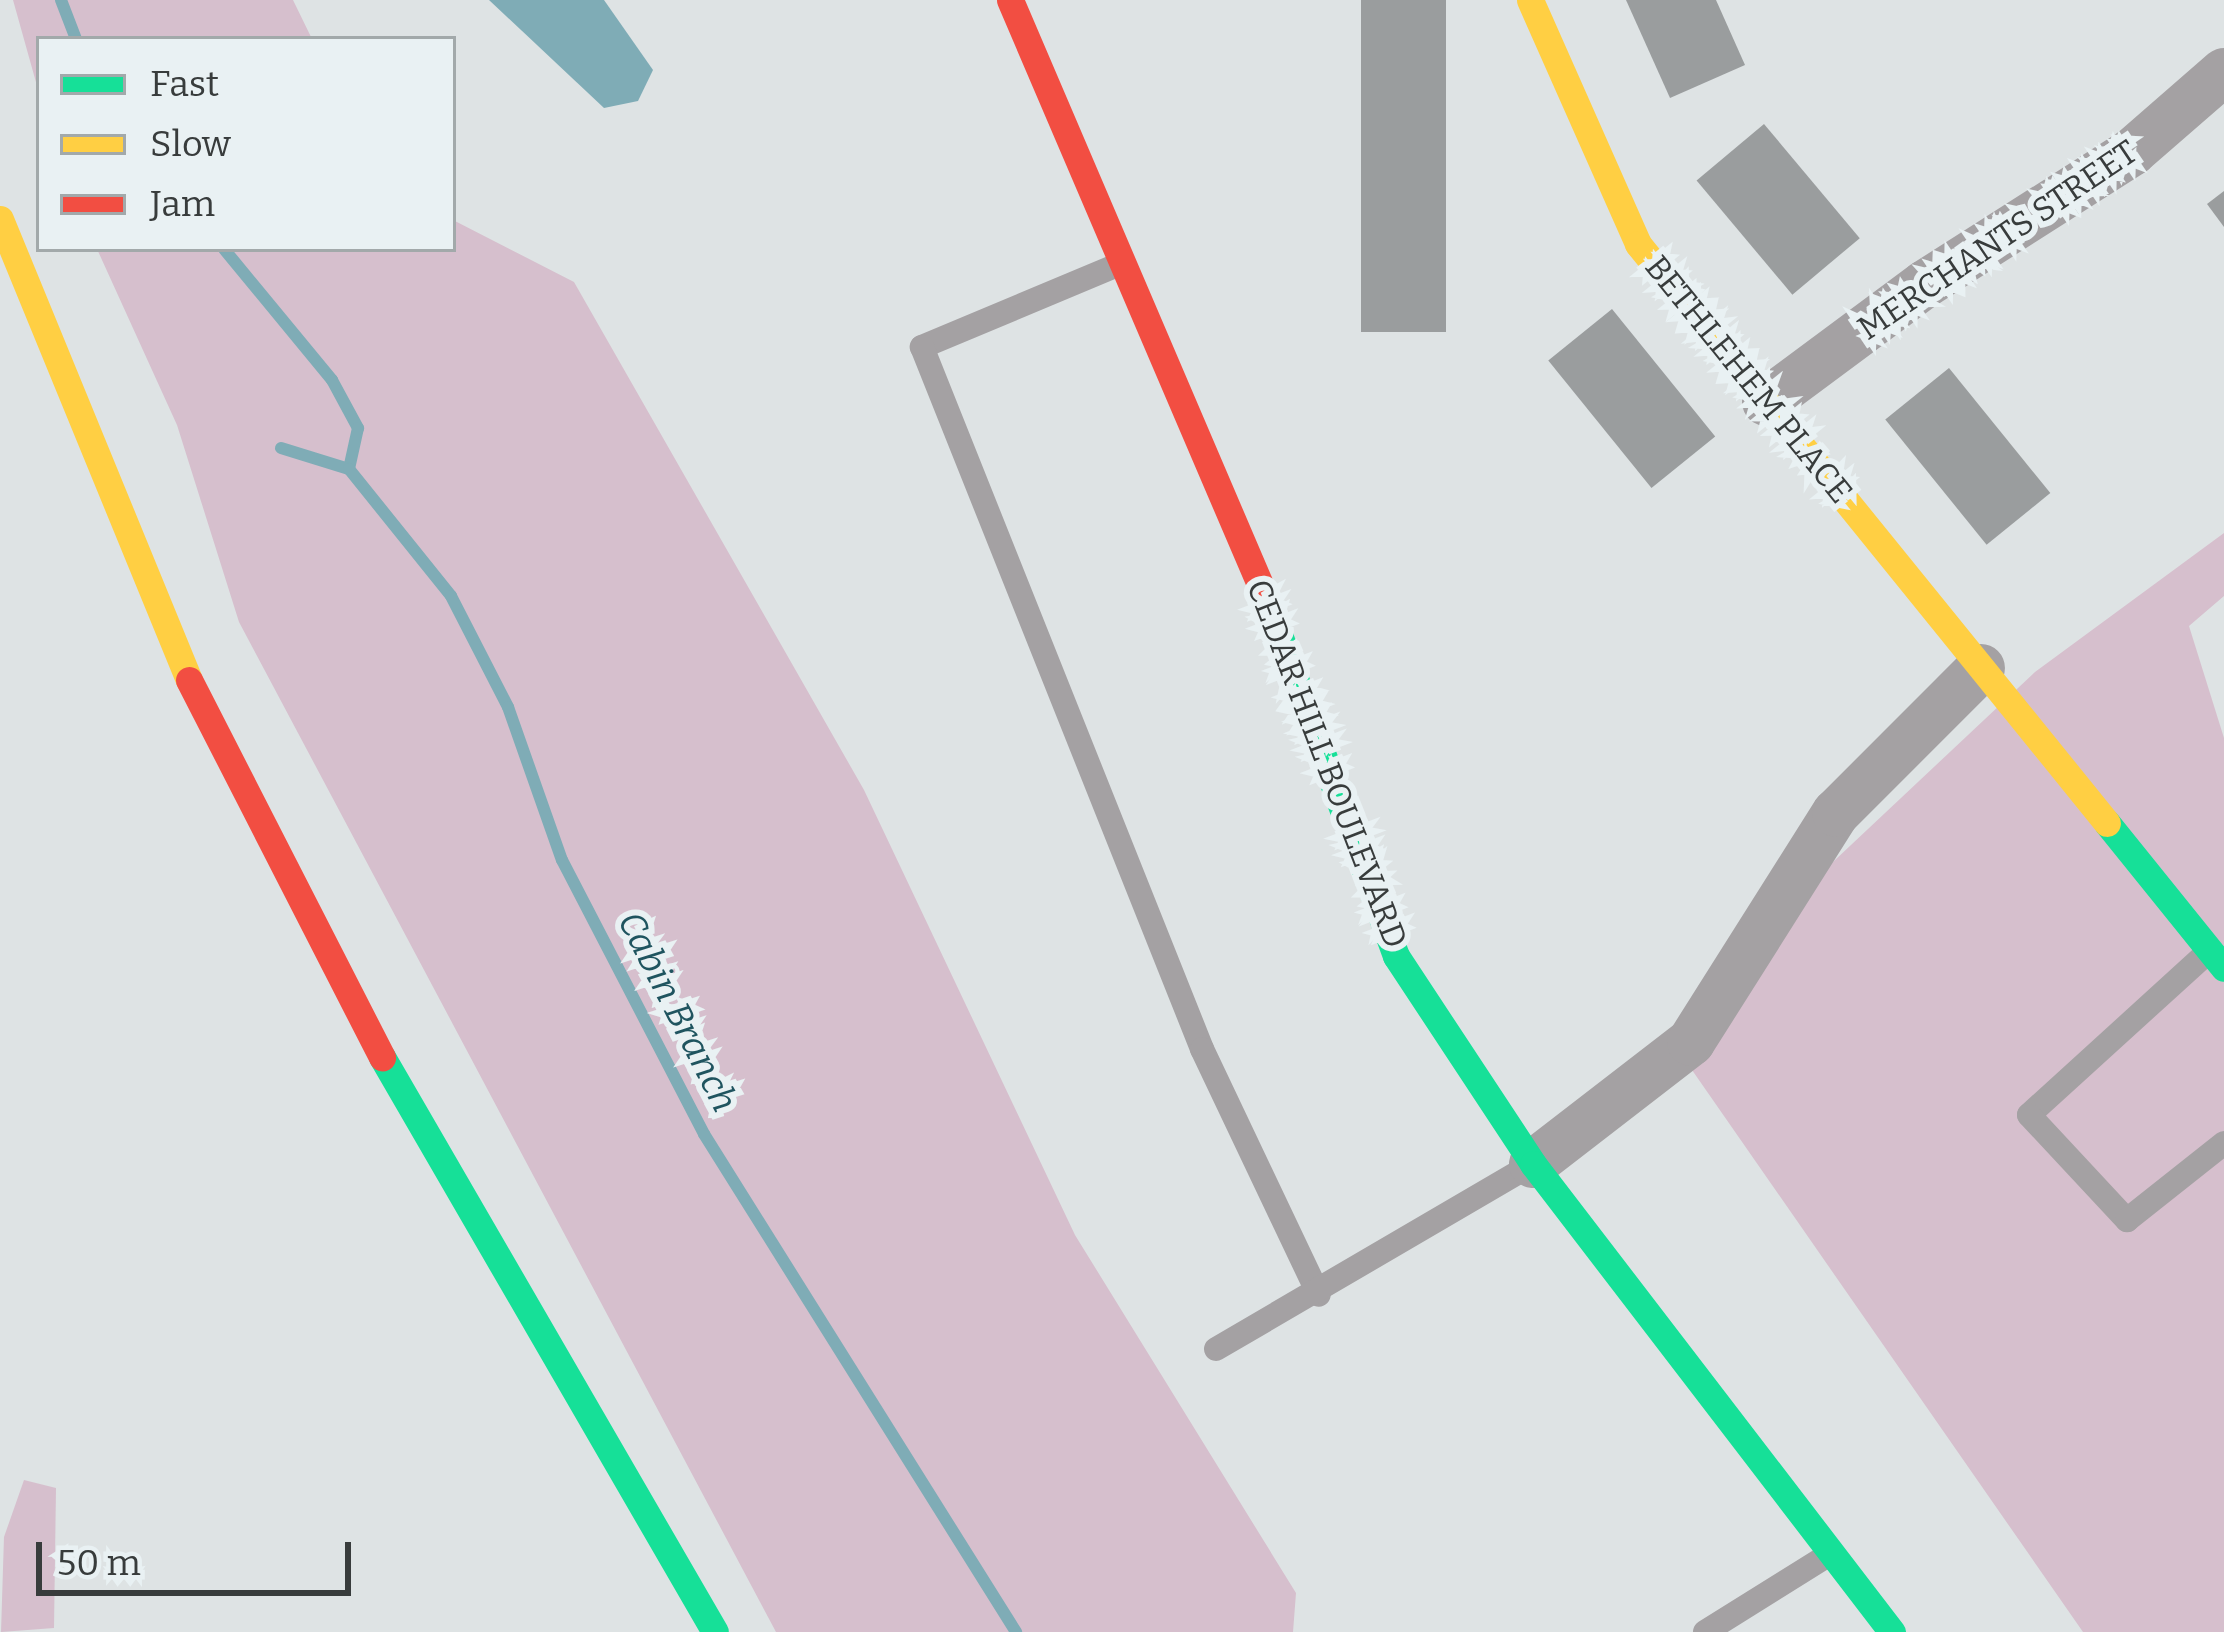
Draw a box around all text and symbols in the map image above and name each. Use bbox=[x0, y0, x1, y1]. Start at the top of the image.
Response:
legend bbox=[36, 36, 456, 252]
text: Fast bbox=[150, 62, 219, 106]
text: Slow bbox=[150, 122, 231, 166]
street label: MERCHANTS STREET bbox=[1851, 133, 2145, 349]
text: Jam bbox=[150, 182, 215, 226]
street label: BETHLEHEM PLACE bbox=[1636, 248, 1860, 512]
street label: CEDAR HILL BOULEVARD bbox=[1237, 574, 1415, 954]
water label: Cabin Branch bbox=[608, 905, 746, 1119]
scale bar bbox=[42, 1518, 357, 1592]
text: 50 m bbox=[57, 1541, 141, 1585]

